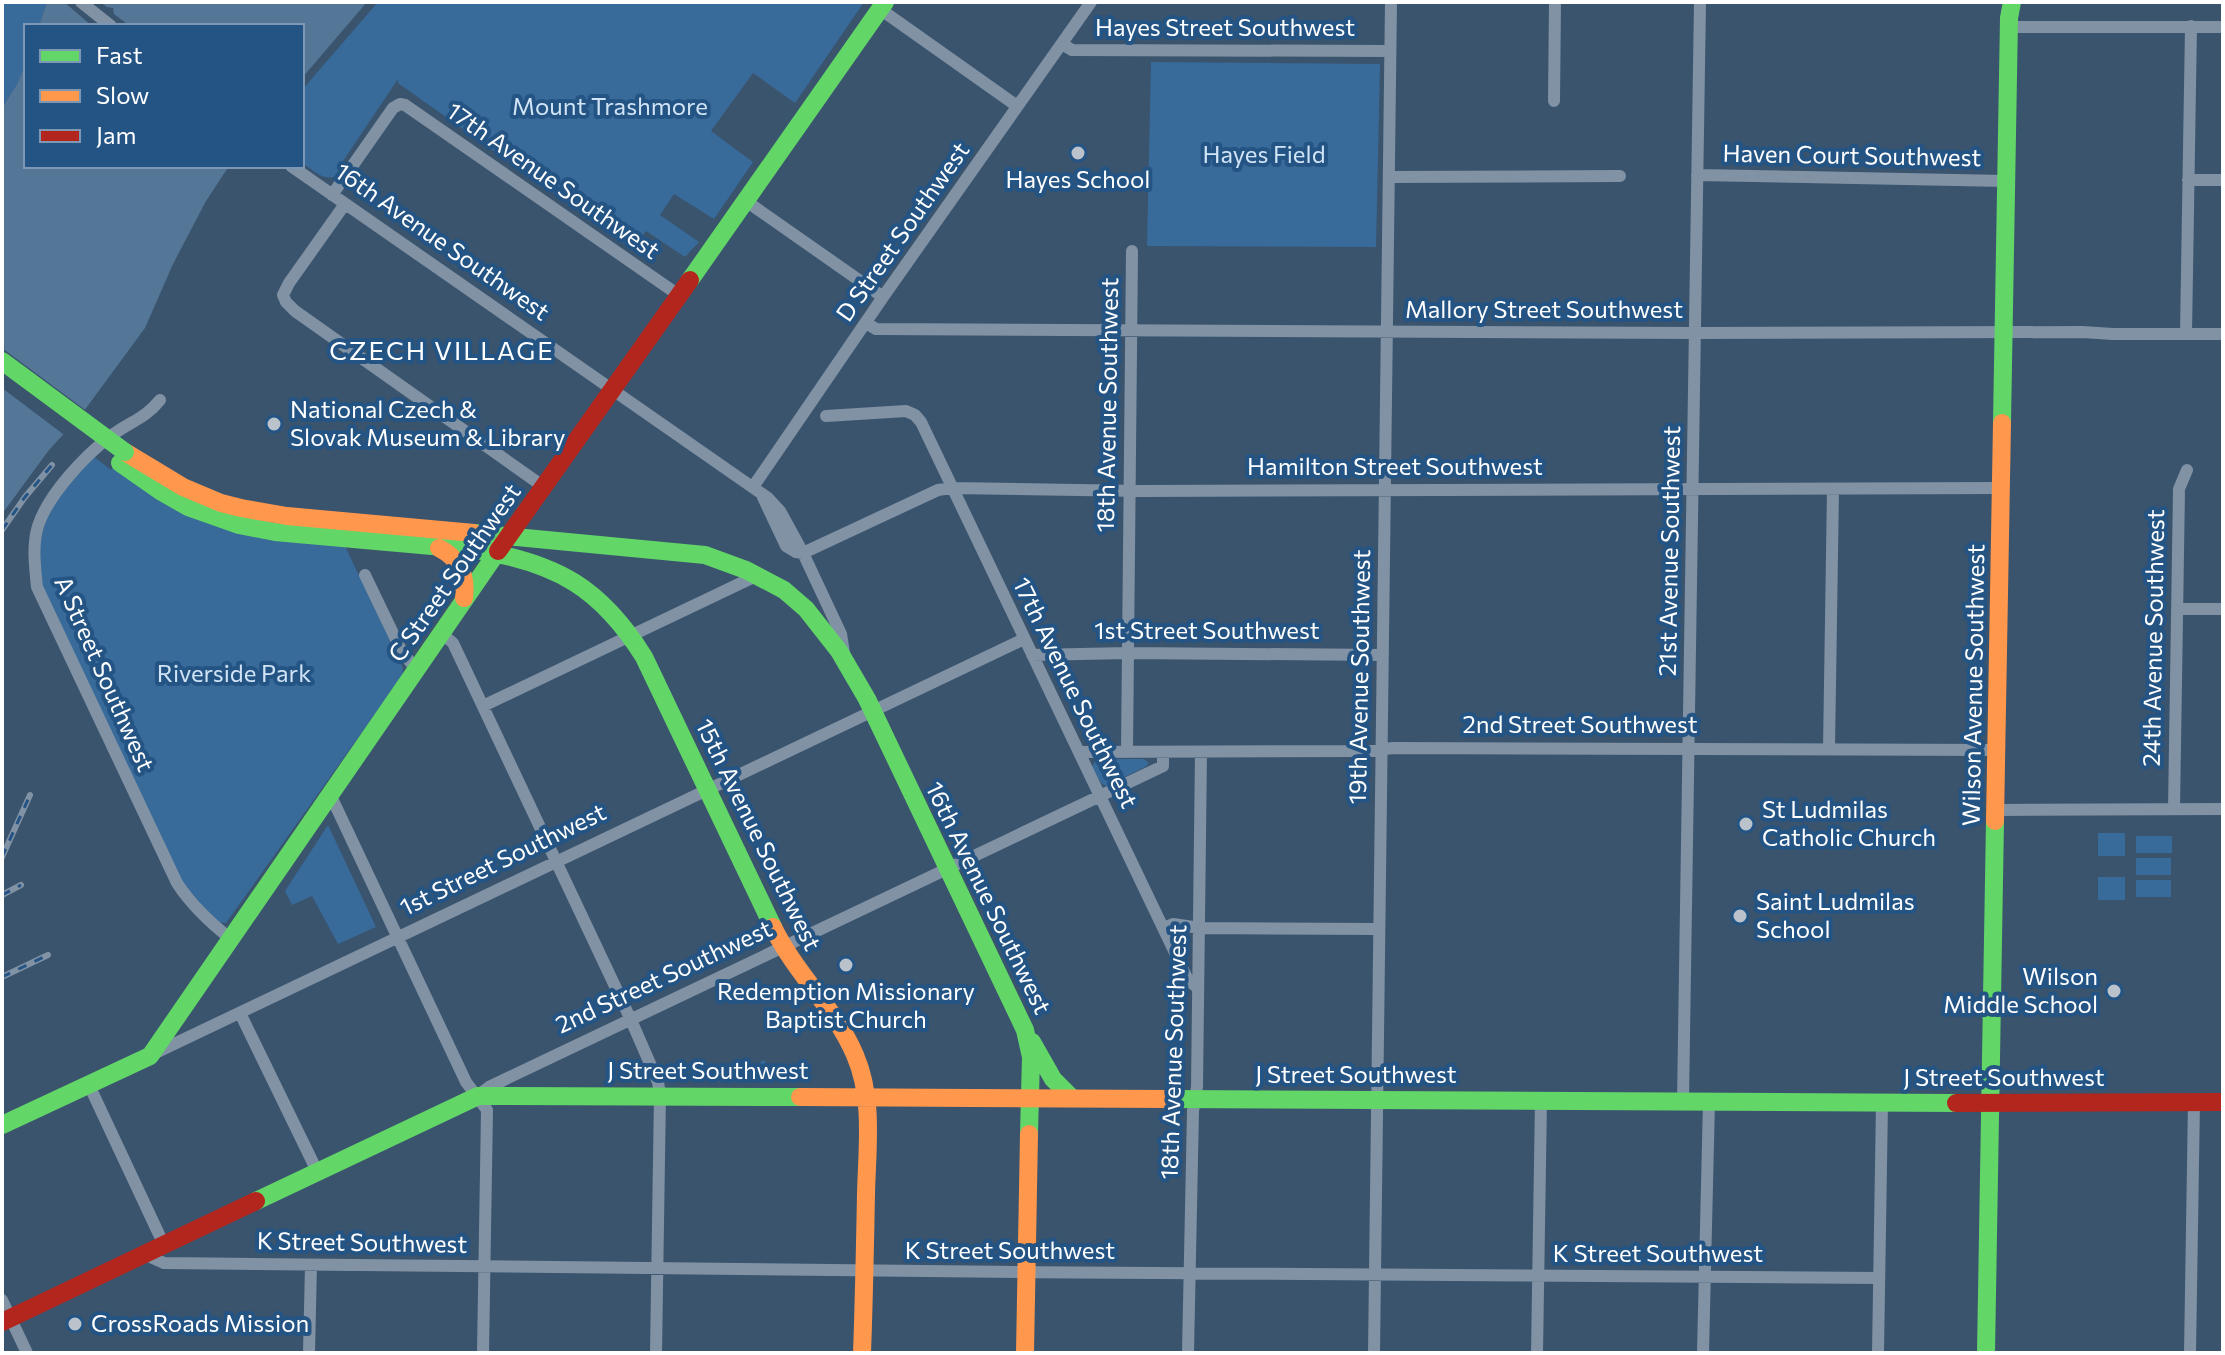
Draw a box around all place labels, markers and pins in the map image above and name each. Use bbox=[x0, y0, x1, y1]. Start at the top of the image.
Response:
marker: Hayes School bbox=[1069, 144, 1087, 162]
place label: Hayes School bbox=[1006, 164, 1150, 193]
place label: National Czech & Slovak Museum & Library bbox=[290, 394, 565, 451]
marker: National Czech & Slovak Museum & Library bbox=[265, 415, 283, 433]
place label: St Ludmilas Catholic Church bbox=[1762, 794, 1936, 851]
marker: St Ludmilas Catholic Church bbox=[1737, 815, 1755, 833]
place label: Saint Ludmilas School bbox=[1756, 886, 1915, 943]
marker: Saint Ludmilas School bbox=[1731, 907, 1749, 925]
marker: Redemption Missionary Baptist Church bbox=[837, 956, 855, 974]
place label: Wilson Middle School bbox=[1943, 961, 2098, 1018]
place label: Redemption Missionary Baptist Church bbox=[717, 976, 975, 1033]
marker: Wilson Middle School bbox=[2105, 982, 2123, 1000]
place label: CrossRoads Mission bbox=[91, 1308, 309, 1337]
marker: CrossRoads Mission bbox=[66, 1315, 84, 1333]

